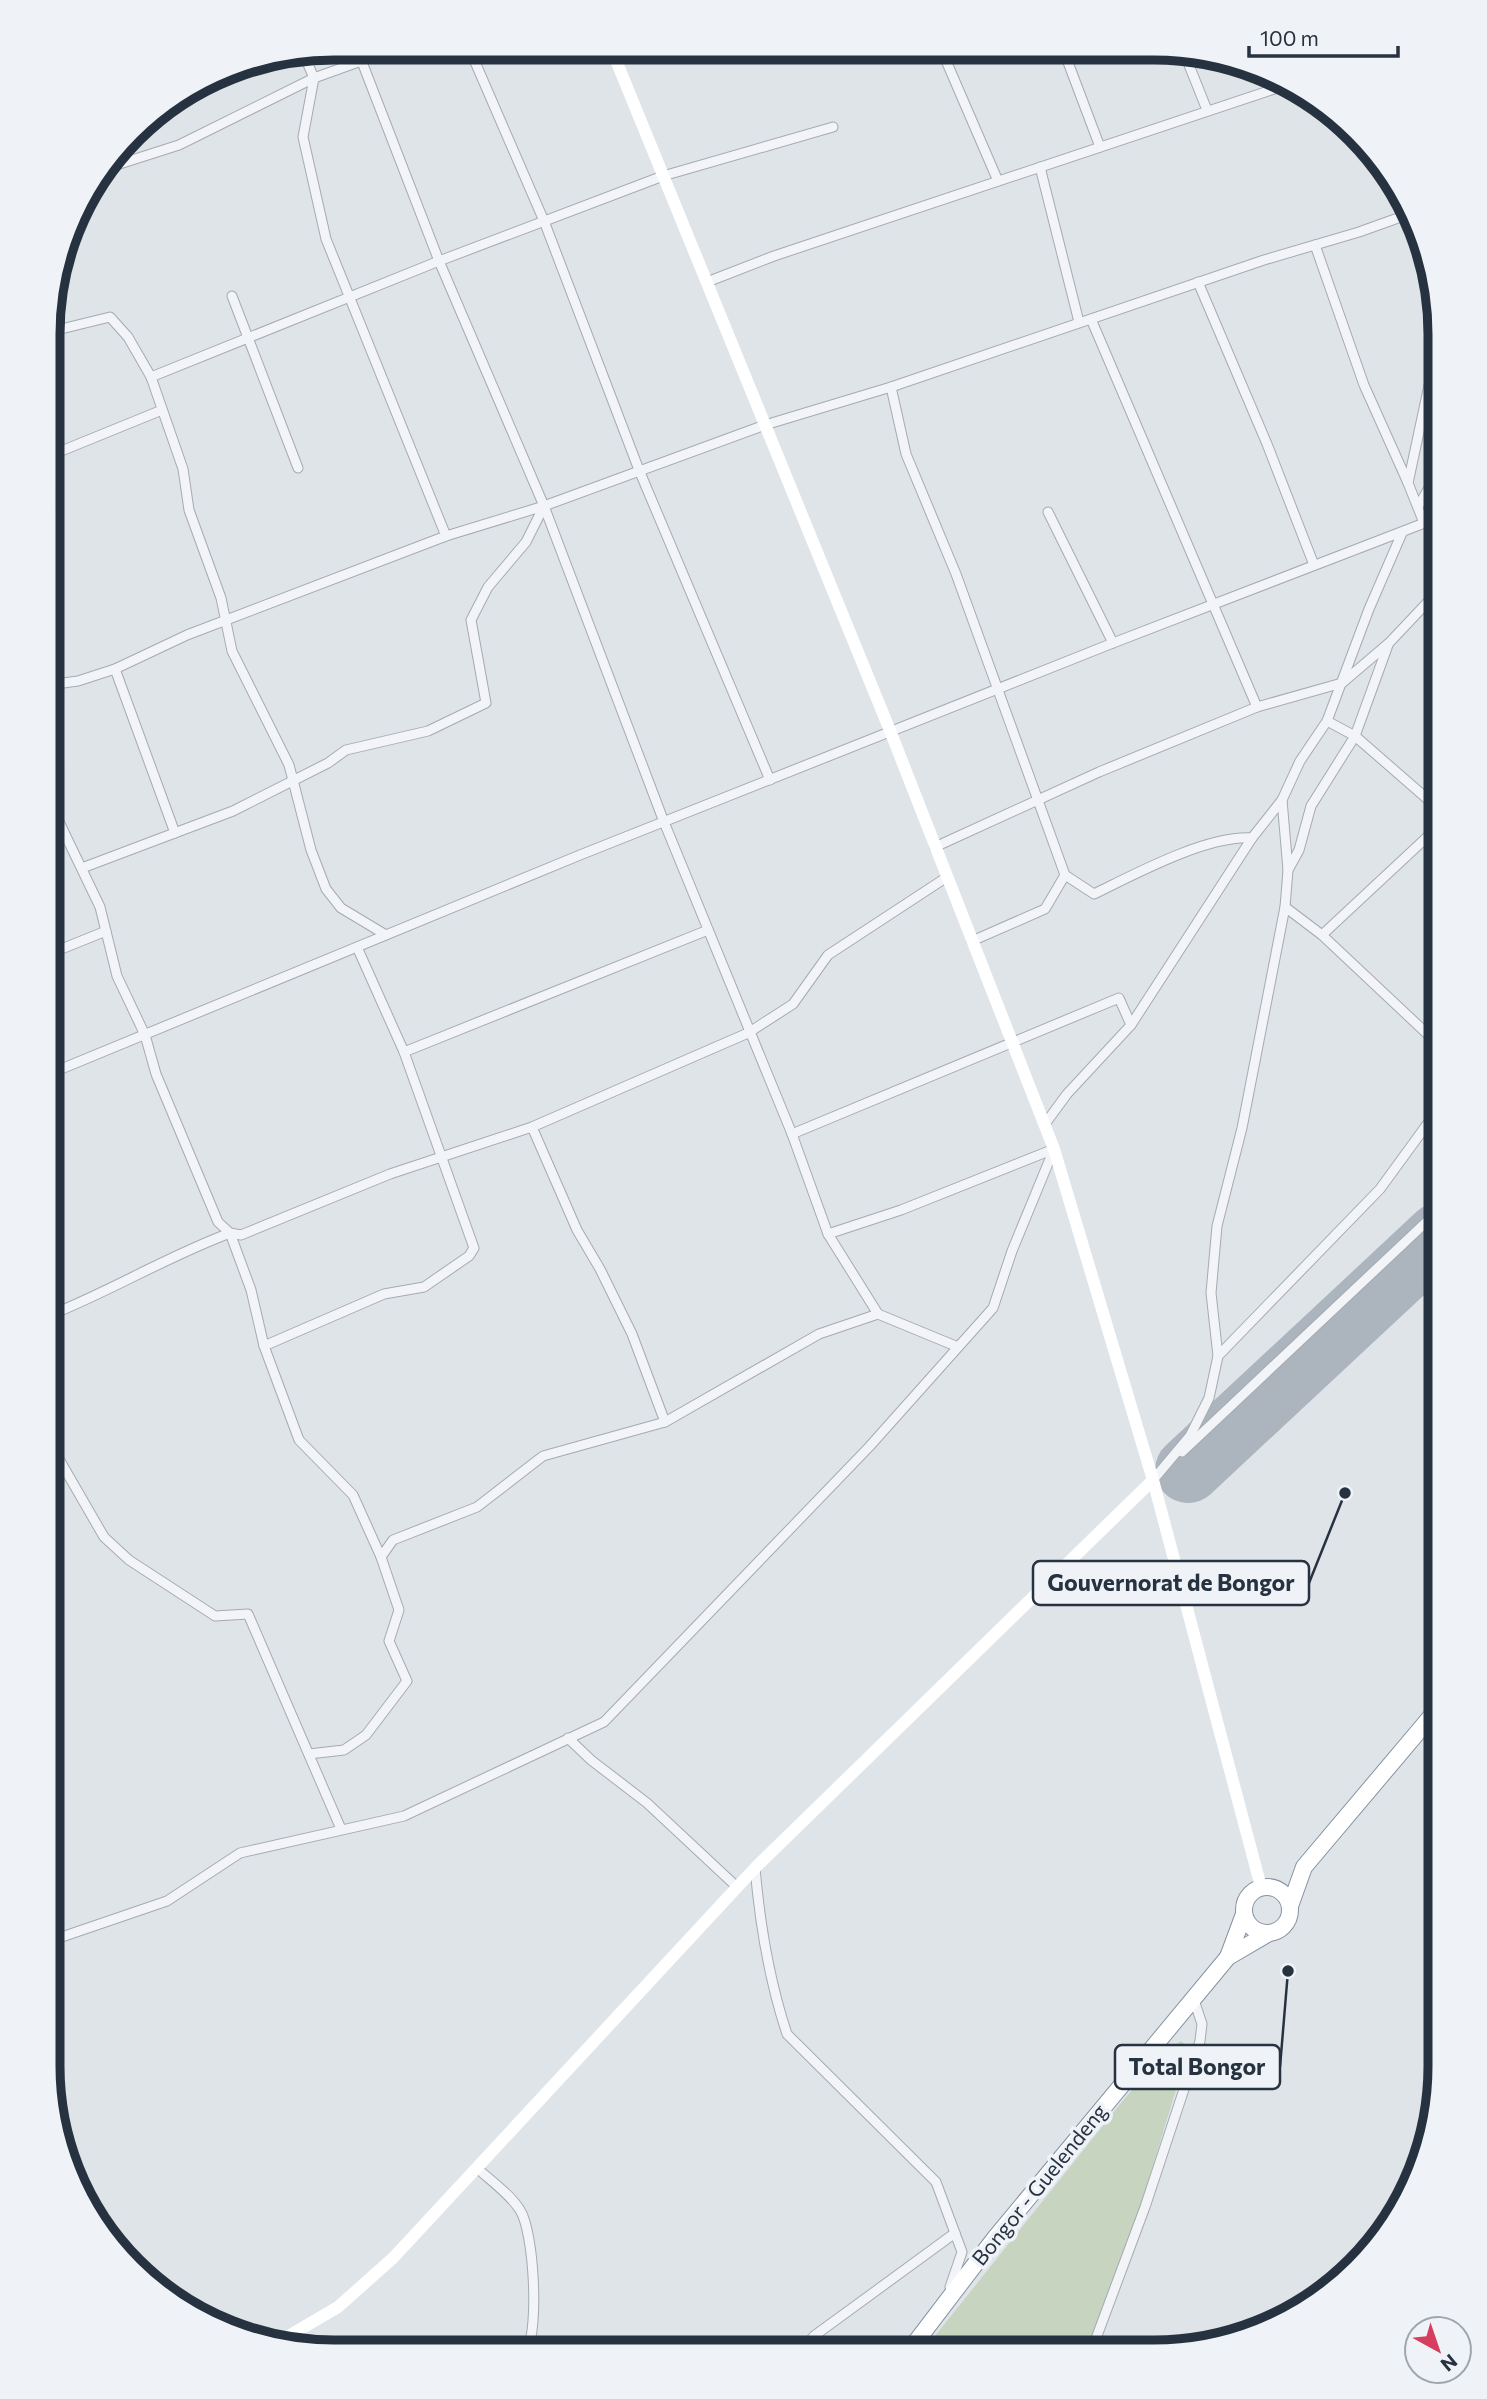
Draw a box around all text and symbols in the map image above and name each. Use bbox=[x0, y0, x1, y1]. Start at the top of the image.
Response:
scale bar bbox=[1249, 14, 1398, 58]
text: 100 m bbox=[1260, 25, 1319, 50]
callout: Gouvernorat de Bongor bbox=[1033, 1561, 1309, 1605]
text: Gouvernorat de Bongor bbox=[1047, 1568, 1295, 1596]
callout: Total Bongor bbox=[1115, 2045, 1280, 2089]
text: Total Bongor bbox=[1128, 2052, 1266, 2080]
street label: Bongor - Guelendeng bbox=[966, 2098, 1112, 2270]
north arrow bbox=[1403, 2315, 1473, 2385]
text: N bbox=[1436, 2350, 1462, 2377]

